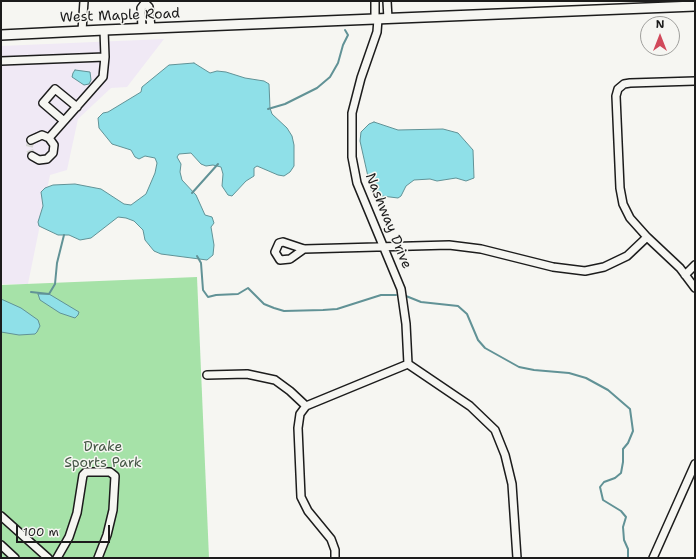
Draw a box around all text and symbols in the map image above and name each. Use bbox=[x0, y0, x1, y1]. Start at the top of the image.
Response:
street label: West Maple Road bbox=[60, 6, 180, 26]
north arrow bbox=[640, 16, 680, 56]
text: N bbox=[656, 17, 664, 32]
street label: Nashway Drive bbox=[361, 171, 415, 271]
park label: Drake Sports Park bbox=[64, 439, 142, 472]
scale bar bbox=[18, 517, 112, 543]
text: 100 m bbox=[23, 524, 59, 540]

